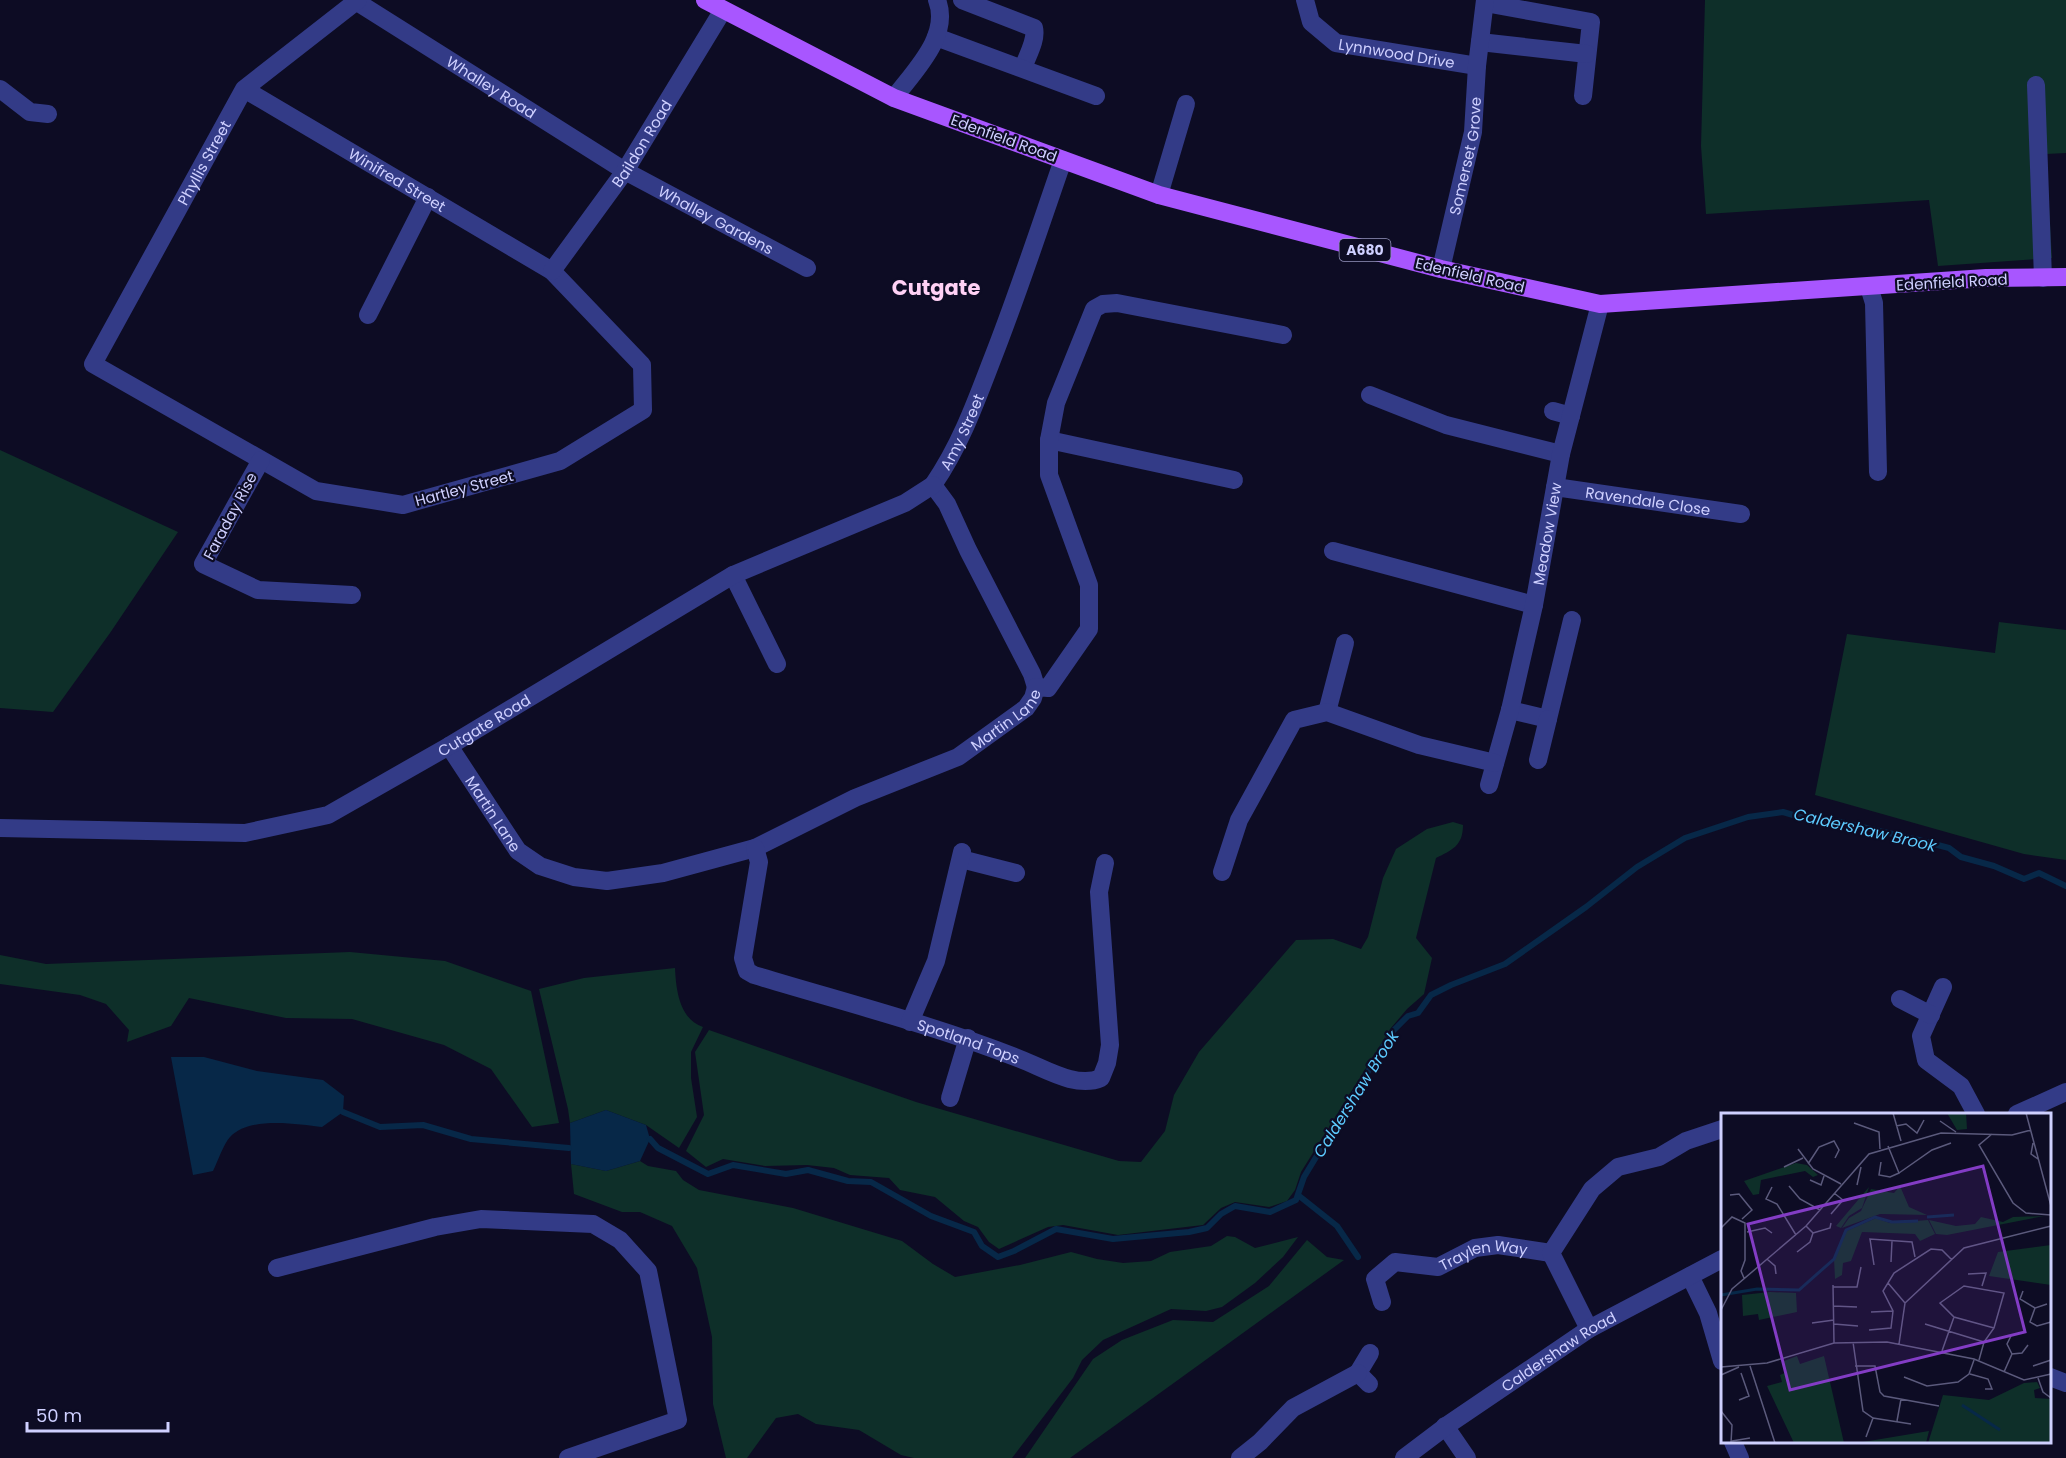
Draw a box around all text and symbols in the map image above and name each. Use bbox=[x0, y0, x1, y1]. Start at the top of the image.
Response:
street label: Lynnwood Drive bbox=[1337, 33, 1456, 73]
street label: Whalley Road bbox=[443, 51, 540, 123]
street label: Baildon Road bbox=[606, 96, 676, 191]
street label: Somerset Grove bbox=[1444, 96, 1486, 217]
street label: Edenfield Road bbox=[948, 109, 1060, 167]
street label: Phyllis Street bbox=[172, 116, 235, 209]
street label: Winifred Street bbox=[345, 143, 450, 216]
street label: Whalley Gardens bbox=[655, 180, 778, 259]
road number: A680 bbox=[1340, 239, 1390, 261]
street label: Edenfield Road bbox=[1413, 252, 1527, 298]
street label: Edenfield Road bbox=[1896, 269, 2008, 295]
district label: Cutgate bbox=[892, 273, 980, 302]
street label: Amy Street bbox=[935, 391, 988, 474]
street label: Hartley Street bbox=[413, 465, 515, 511]
street label: Faraday Rise bbox=[198, 469, 262, 563]
street label: Meadow View bbox=[1527, 480, 1566, 587]
street label: Ravendale Close bbox=[1584, 481, 1712, 520]
street label: Martin Lane bbox=[966, 687, 1045, 755]
street label: Cutgate Road bbox=[434, 689, 534, 761]
street label: Martin Lane bbox=[461, 772, 526, 856]
water label: Caldershaw Brook bbox=[1791, 802, 1939, 858]
street label: Spotland Tops bbox=[915, 1013, 1023, 1068]
water label: Caldershaw Brook bbox=[1308, 1026, 1405, 1162]
inset map bbox=[1721, 1113, 2051, 1443]
street label: Traylen Way bbox=[1435, 1234, 1530, 1275]
street label: Caldershaw Road bbox=[1497, 1306, 1620, 1396]
scale bar bbox=[27, 1395, 168, 1433]
text: 50 m bbox=[36, 1403, 82, 1428]

